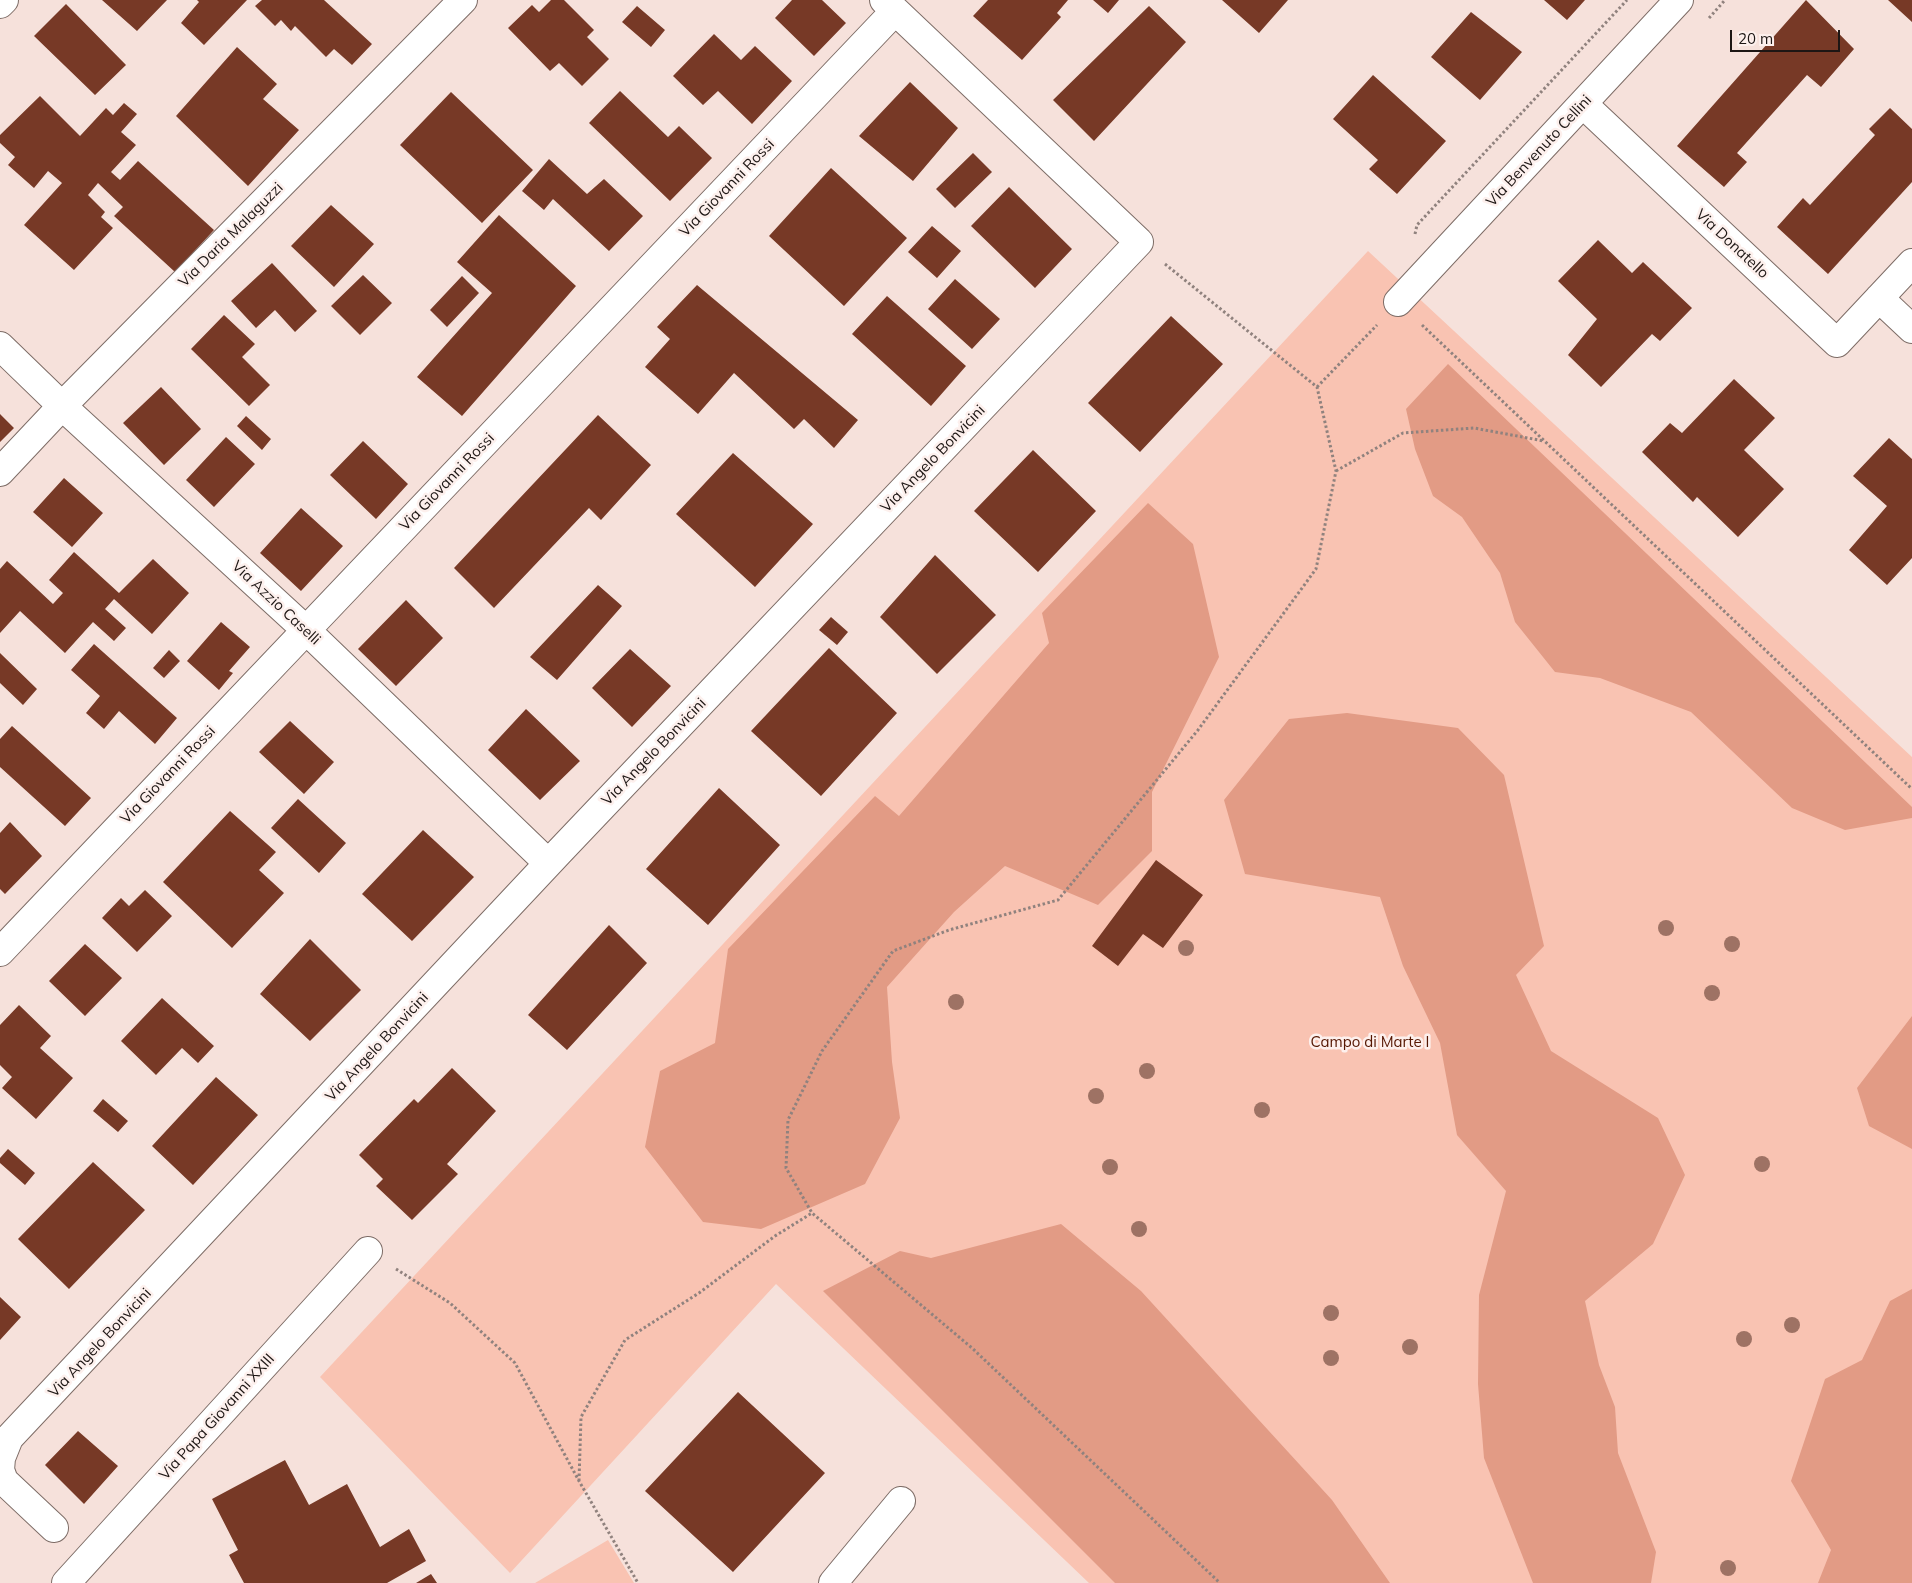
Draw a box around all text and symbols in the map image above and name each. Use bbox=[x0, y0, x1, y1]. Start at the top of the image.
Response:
scale bar bbox=[1732, 20, 1842, 52]
text: 20 m bbox=[1738, 29, 1773, 48]
street label: Via Benvenuto Cellini bbox=[1483, 91, 1595, 211]
street label: Via Giovanni Rossi bbox=[676, 135, 778, 241]
street label: Via Daria Malaguzzi bbox=[175, 179, 287, 291]
street label: Via Donatello bbox=[1692, 206, 1772, 282]
street label: Via Angelo Bonvicini bbox=[877, 402, 989, 516]
street label: Via Giovanni Rossi bbox=[396, 429, 498, 535]
street label: Via Azzio Caselli bbox=[228, 557, 324, 649]
street label: Via Angelo Bonvicini bbox=[598, 695, 710, 809]
street label: Via Giovanni Rossi bbox=[117, 722, 219, 828]
street label: Via Angelo Bonvicini bbox=[322, 989, 432, 1105]
park label: Campo di Marte I bbox=[1311, 1033, 1429, 1051]
street label: Via Angelo Bonvicini bbox=[45, 1285, 155, 1401]
street label: Via Papa Giovanni XXIII bbox=[156, 1350, 278, 1484]

